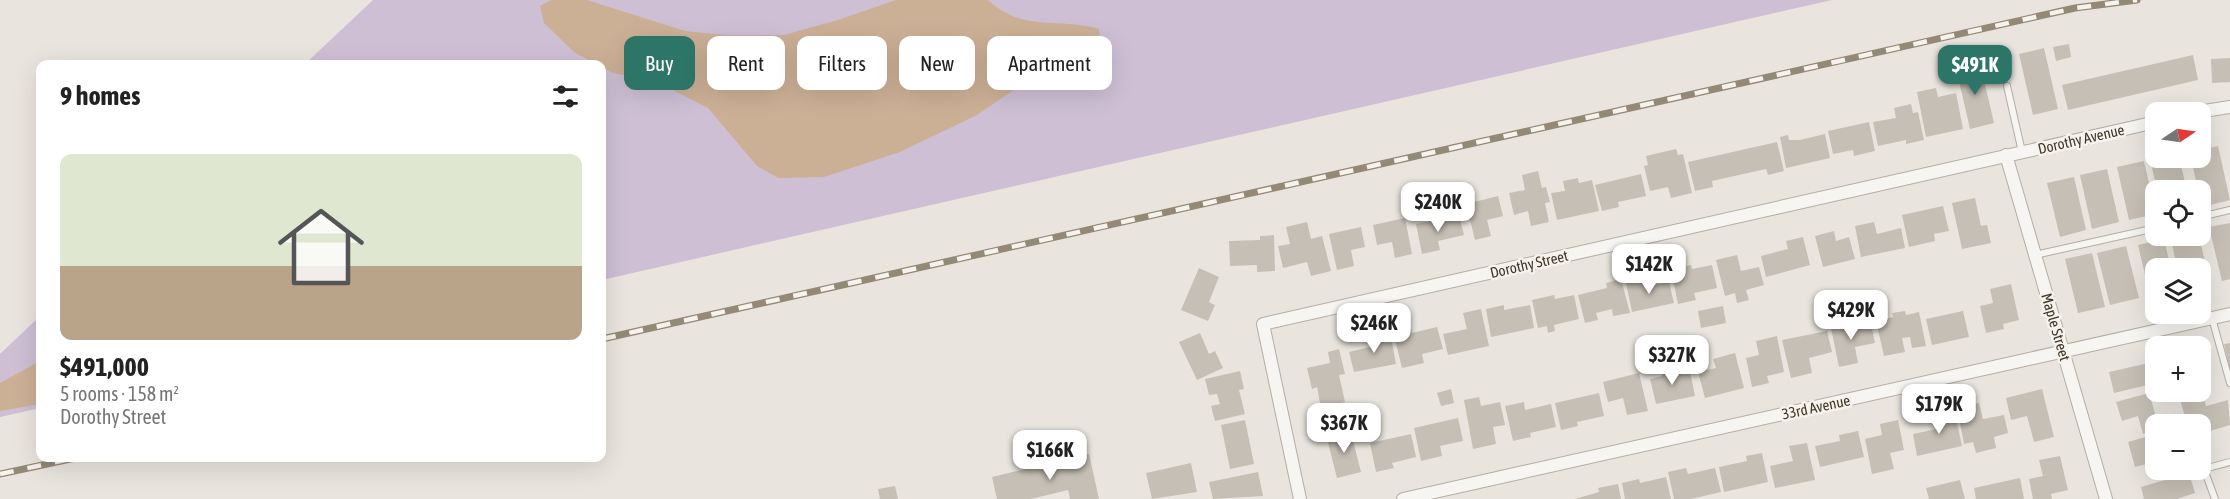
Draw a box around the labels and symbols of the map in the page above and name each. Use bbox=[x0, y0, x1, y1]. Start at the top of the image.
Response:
pin: $491K bbox=[1933, 45, 2017, 96]
north arrow bbox=[2145, 102, 2211, 168]
street label: Dorothy Avenue bbox=[2036, 121, 2126, 157]
pin: $240K bbox=[1396, 182, 1480, 233]
pin: $142K bbox=[1607, 244, 1691, 295]
street label: Dorothy Street bbox=[1488, 247, 1570, 281]
pin: $429K bbox=[1809, 290, 1893, 341]
street label: Maple Street bbox=[2038, 291, 2074, 363]
pin: $246K bbox=[1332, 303, 1416, 354]
pin: $327K bbox=[1630, 335, 1714, 386]
pin: $179K bbox=[1897, 384, 1981, 435]
street label: 33rd Avenue bbox=[1780, 391, 1852, 423]
pin: $367K bbox=[1302, 403, 1386, 454]
pin: $166K bbox=[1008, 430, 1092, 481]

